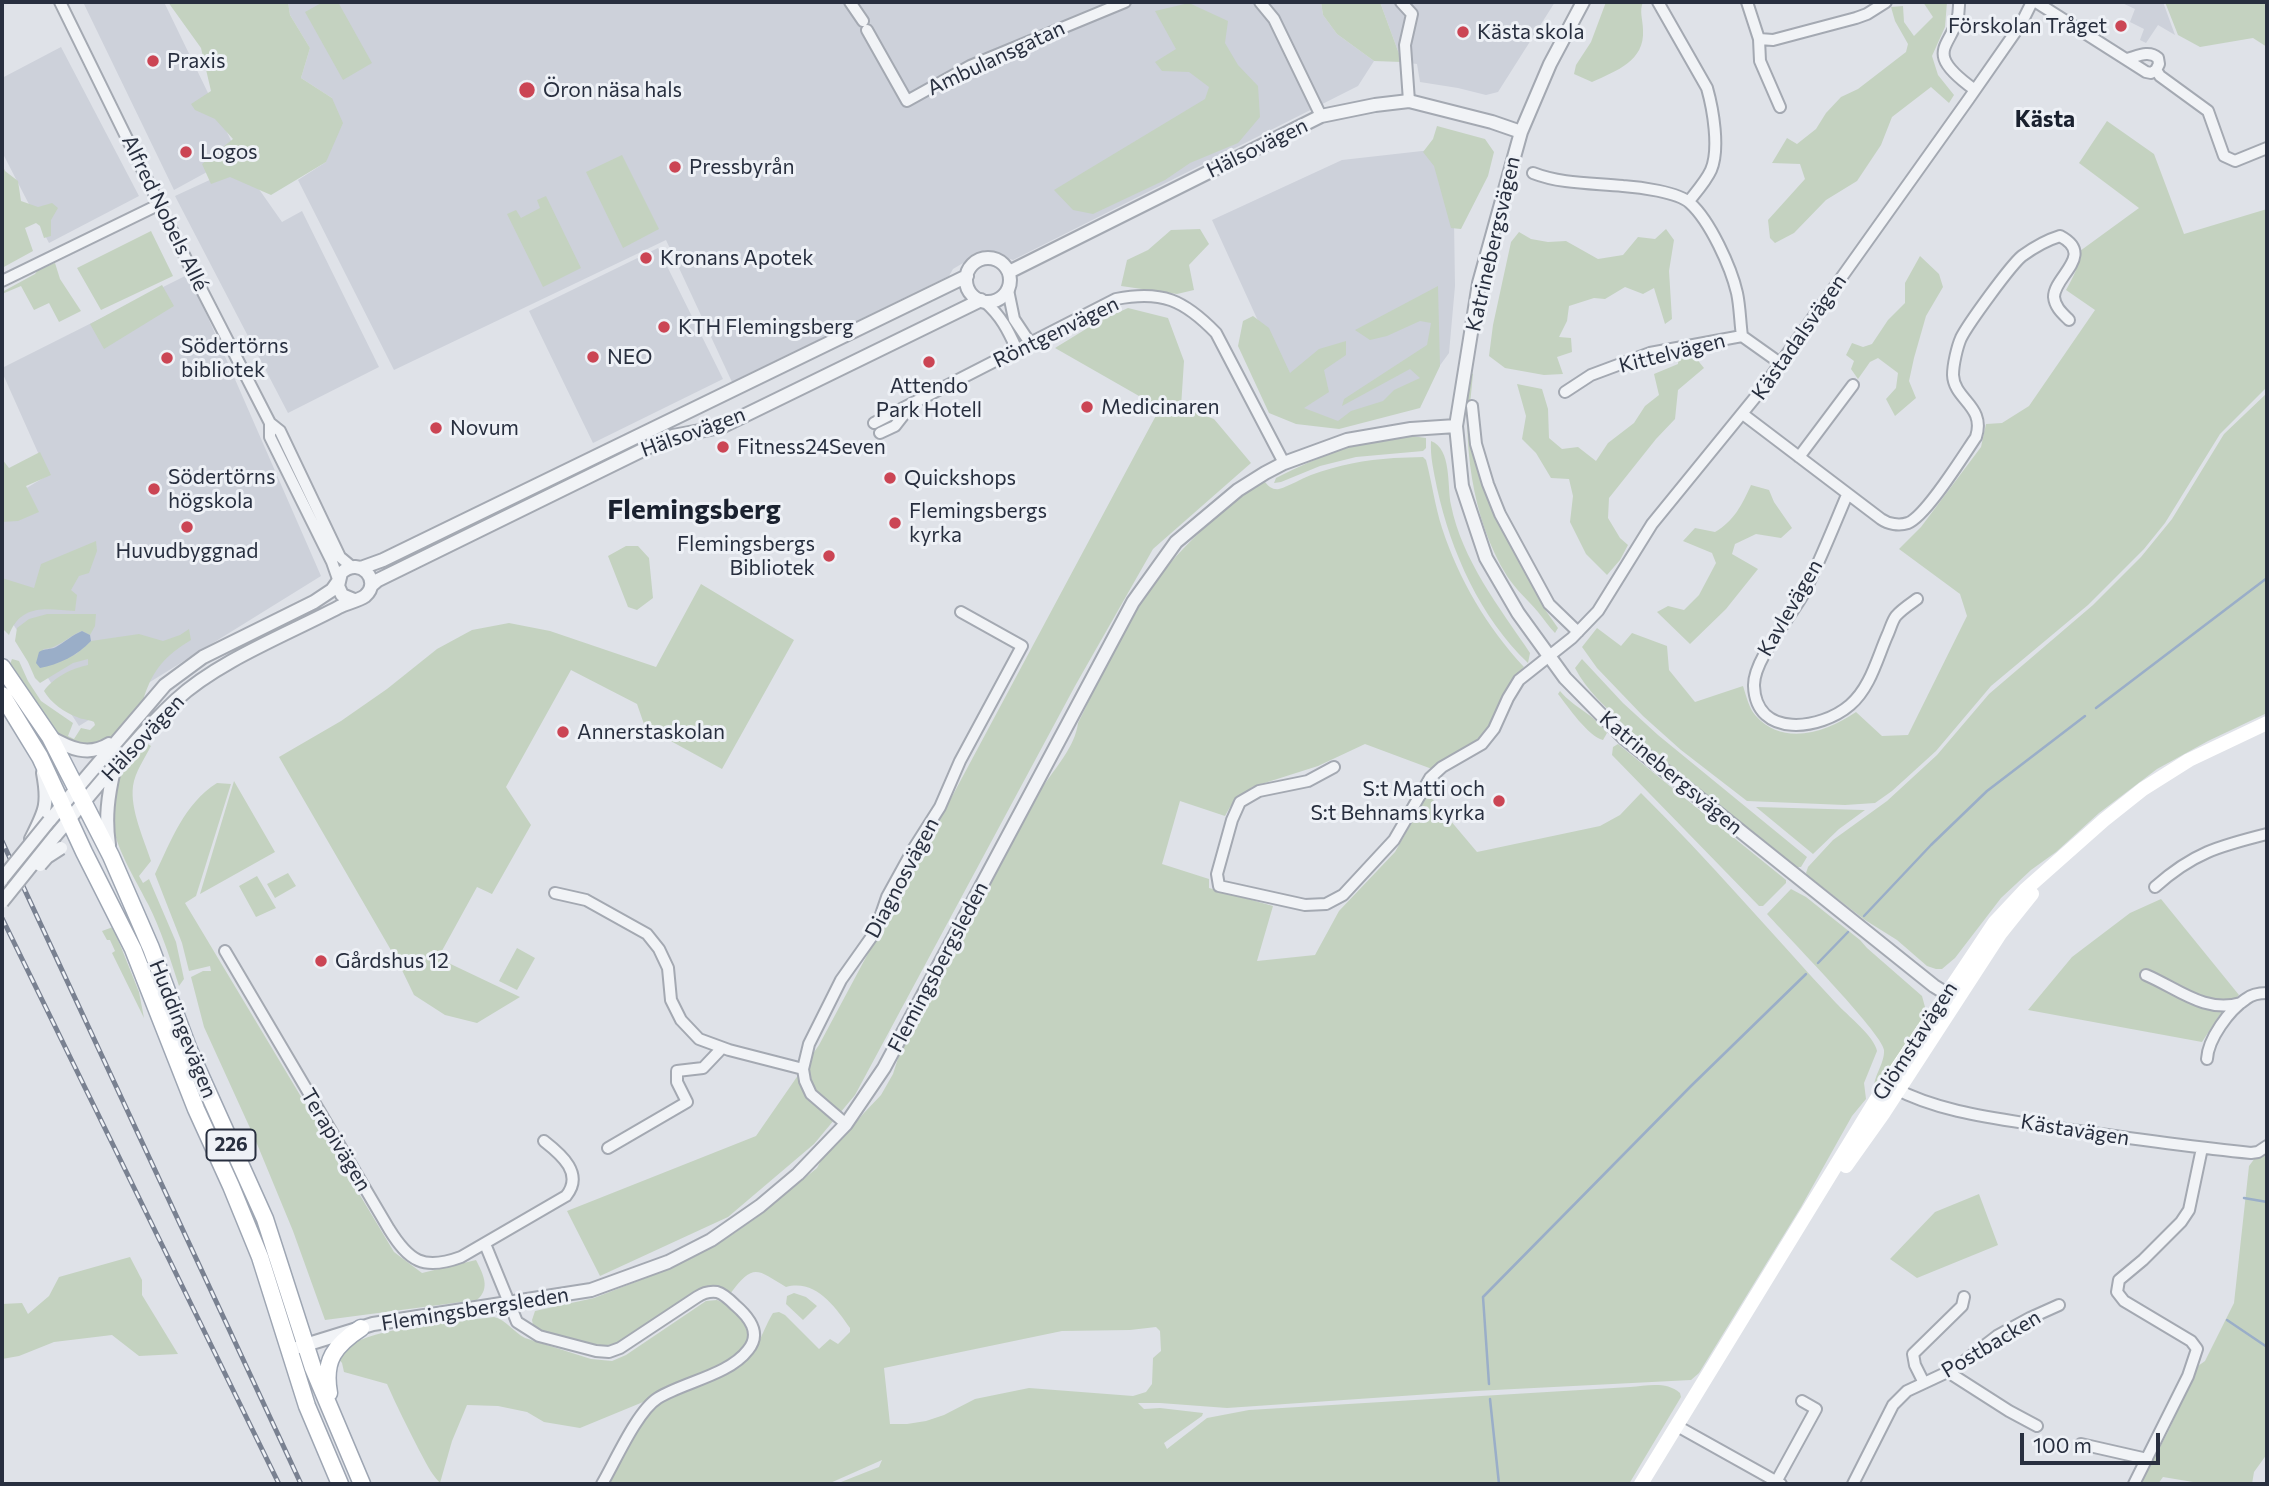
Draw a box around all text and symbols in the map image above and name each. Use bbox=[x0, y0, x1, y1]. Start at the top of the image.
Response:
place label: Förskolan Tråget bbox=[1948, 13, 2107, 39]
street label: Ambulansgatan bbox=[923, 15, 1069, 101]
marker: Förskolan Tråget bbox=[2113, 18, 2129, 34]
place label: Kästa skola bbox=[1477, 19, 1584, 45]
marker: Kästa skola bbox=[1455, 24, 1471, 40]
place label: Praxis bbox=[167, 48, 225, 74]
marker: Praxis bbox=[145, 53, 161, 69]
place label: Öron näsa hals bbox=[543, 77, 682, 103]
marker: Öron näsa hals bbox=[517, 80, 537, 100]
district label: Kästa bbox=[2015, 105, 2075, 133]
street label: Hälsovägen bbox=[1202, 113, 1312, 183]
street label: Alfred Nobels Allé bbox=[116, 131, 214, 295]
place label: Logos bbox=[200, 139, 258, 165]
marker: Logos bbox=[178, 144, 194, 160]
place label: Pressbyrån bbox=[689, 154, 794, 180]
street label: Katrinebergsvägen bbox=[1461, 154, 1525, 334]
marker: Pressbyrån bbox=[667, 159, 683, 175]
place label: Kronans Apotek bbox=[660, 245, 814, 271]
marker: Kronans Apotek bbox=[638, 250, 654, 266]
street label: Kästadalsvägen bbox=[1746, 269, 1852, 405]
street label: Röntgenvägen bbox=[989, 291, 1123, 373]
place label: KTH Flemingsberg bbox=[678, 314, 854, 340]
marker: KTH Flemingsberg bbox=[656, 319, 672, 335]
street label: Kittelvägen bbox=[1616, 328, 1728, 378]
place label: Södertörns bibliotek bbox=[181, 333, 288, 383]
place label: NEO bbox=[607, 344, 652, 370]
marker: NEO bbox=[585, 349, 601, 365]
marker: Södertörns bibliotek bbox=[159, 350, 175, 366]
marker: Attendo Park Hotell bbox=[921, 354, 937, 370]
place label: Attendo Park Hotell bbox=[876, 373, 982, 423]
place label: Medicinaren bbox=[1101, 394, 1220, 420]
marker: Medicinaren bbox=[1079, 399, 1095, 415]
street label: Hälsovägen bbox=[637, 401, 749, 463]
place label: Novum bbox=[450, 415, 519, 441]
marker: Novum bbox=[428, 420, 444, 436]
place label: Fitness24Seven bbox=[737, 434, 886, 460]
marker: Fitness24Seven bbox=[715, 439, 731, 455]
place label: Södertörns högskola bbox=[168, 464, 275, 514]
place label: Quickshops bbox=[904, 465, 1016, 491]
marker: Quickshops bbox=[882, 470, 898, 486]
marker: Södertörns högskola bbox=[146, 481, 162, 497]
district label: Flemingsberg bbox=[607, 493, 781, 527]
place label: Flemingsbergs kyrka bbox=[909, 498, 1047, 548]
marker: Flemingsbergs kyrka bbox=[887, 515, 903, 531]
marker: Huvudbyggnad bbox=[179, 519, 195, 535]
place label: Flemingsbergs Bibliotek bbox=[677, 531, 815, 581]
place label: Huvudbyggnad bbox=[116, 538, 258, 564]
marker: Flemingsbergs Bibliotek bbox=[821, 548, 837, 564]
street label: Kavlevägen bbox=[1752, 555, 1828, 661]
street label: Hälsovägen bbox=[96, 689, 190, 787]
street label: Katrinebergsvägen bbox=[1594, 706, 1748, 840]
place label: Annerstaskolan bbox=[577, 719, 725, 745]
marker: Annerstaskolan bbox=[555, 724, 571, 740]
place label: S:t Matti och S:t Behnams kyrka bbox=[1311, 776, 1485, 826]
marker: S:t Matti och S:t Behnams kyrka bbox=[1491, 793, 1507, 809]
street label: Diagnosvägen bbox=[860, 814, 944, 942]
street label: Flemingsbergsleden bbox=[882, 877, 994, 1057]
place label: Gårdshus 12 bbox=[335, 948, 449, 974]
marker: Gårdshus 12 bbox=[313, 953, 329, 969]
street label: Huddingevägen bbox=[144, 956, 222, 1102]
street label: Glömstavägen bbox=[1867, 977, 1963, 1105]
street label: Terapivägen bbox=[295, 1084, 377, 1196]
street label: Kästavägen bbox=[2019, 1109, 2131, 1151]
road number: 226 bbox=[206, 1130, 256, 1161]
street label: Flemingsbergsleden bbox=[379, 1282, 571, 1336]
street label: Postbacken bbox=[1937, 1305, 2045, 1383]
scale bar bbox=[2024, 1420, 2164, 1464]
text: 100 m bbox=[2033, 1432, 2092, 1457]

